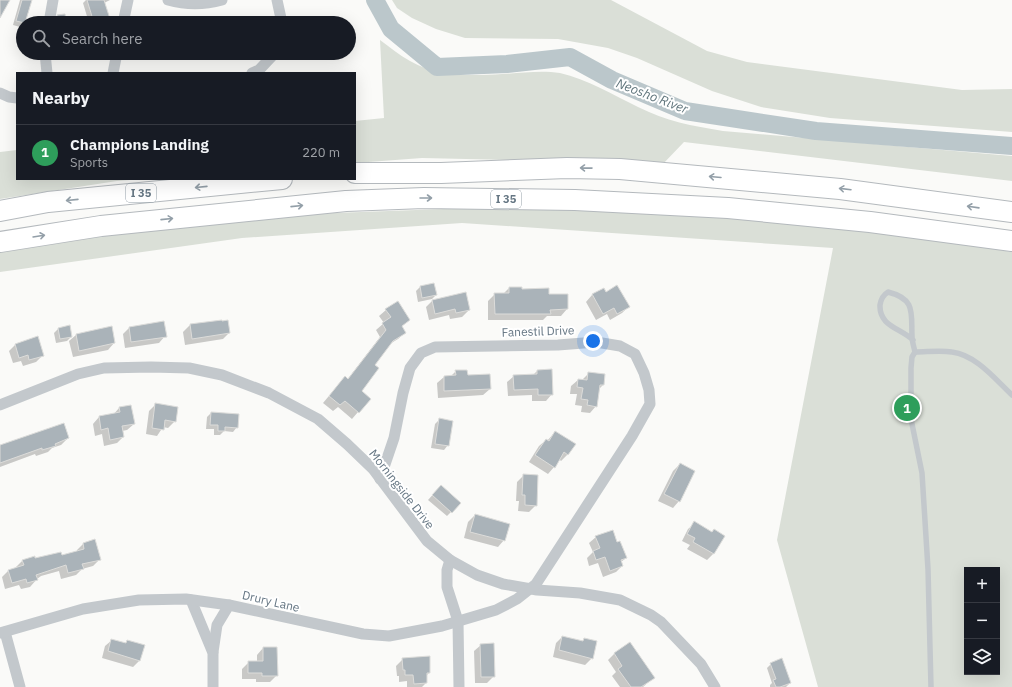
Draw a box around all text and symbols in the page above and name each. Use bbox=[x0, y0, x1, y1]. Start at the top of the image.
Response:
search box bbox=[16, 16, 356, 60]
icon: search bbox=[30, 27, 52, 49]
text: Search here bbox=[62, 29, 142, 48]
water label: Neosho River bbox=[614, 75, 691, 118]
text: Nearby bbox=[32, 87, 90, 109]
text: Champions Landing bbox=[70, 135, 209, 154]
text: 1 bbox=[41, 144, 49, 161]
text: 220 m bbox=[302, 144, 340, 161]
text: Sports bbox=[70, 154, 108, 171]
one-way arrow bbox=[580, 165, 593, 172]
one-way arrow bbox=[709, 173, 722, 180]
one-way arrow bbox=[195, 183, 208, 190]
road number: I 35 bbox=[126, 184, 156, 202]
one-way arrow bbox=[839, 185, 852, 193]
road number: I 35 bbox=[491, 190, 521, 208]
one-way arrow bbox=[419, 194, 432, 202]
one-way arrow bbox=[66, 196, 79, 204]
one-way arrow bbox=[290, 203, 303, 210]
one-way arrow bbox=[967, 203, 980, 211]
one-way arrow bbox=[160, 216, 173, 223]
one-way arrow bbox=[32, 232, 45, 240]
street label: Fanestil Drive bbox=[501, 322, 575, 340]
your location bbox=[583, 331, 603, 351]
pin: 1 bbox=[894, 393, 920, 423]
street label: Morningside Drive bbox=[366, 446, 438, 532]
map controls bbox=[964, 567, 1000, 675]
button: + bbox=[964, 567, 1000, 603]
street label: Drury Lane bbox=[241, 587, 302, 615]
button: − bbox=[964, 603, 1000, 639]
button: layers bbox=[964, 639, 1000, 675]

